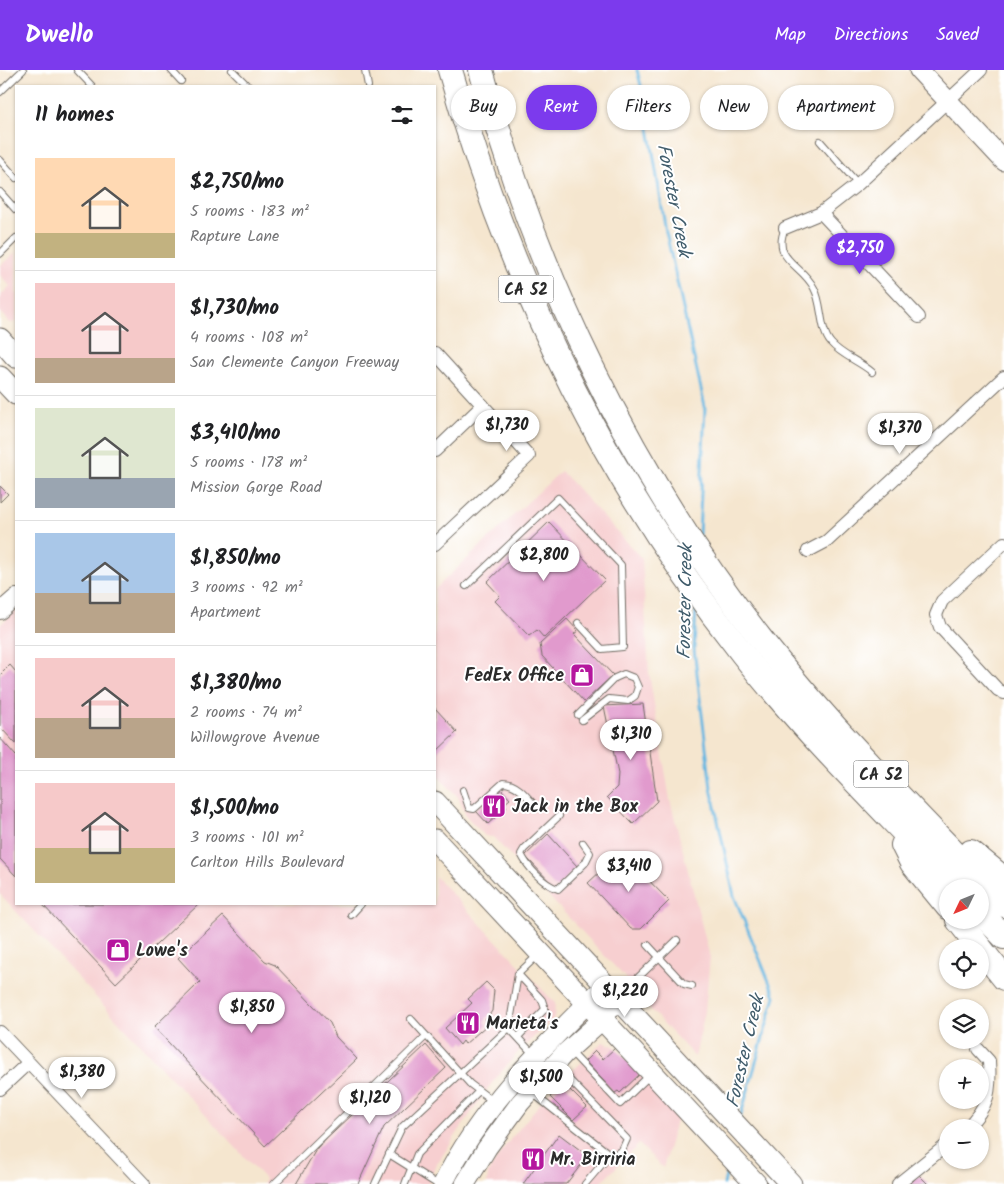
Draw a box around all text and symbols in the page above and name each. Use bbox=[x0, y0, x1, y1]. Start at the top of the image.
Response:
text: Dwello bbox=[25, 16, 93, 55]
text: Map bbox=[774, 21, 806, 50]
text: Directions bbox=[834, 21, 908, 50]
text: Saved bbox=[936, 21, 979, 50]
chip: Buy bbox=[451, 85, 516, 130]
chip: Rent bbox=[526, 85, 597, 130]
chip: Filters bbox=[607, 85, 690, 130]
chip: New bbox=[700, 85, 768, 130]
chip: Apartment bbox=[778, 85, 894, 130]
text: 11 homes bbox=[35, 99, 114, 132]
icon: filters bbox=[388, 101, 416, 129]
water label: Forester Creek bbox=[647, 141, 699, 263]
text: $2,750/mo bbox=[190, 166, 284, 199]
icon: home bbox=[75, 178, 135, 238]
text: 5 rooms · 183 m² bbox=[190, 199, 309, 224]
text: Rapture Lane bbox=[190, 224, 279, 249]
pin: $2,750 bbox=[819, 232, 901, 275]
text: $2,750 bbox=[837, 236, 883, 261]
road number: CA 52 bbox=[498, 275, 554, 302]
text: $1,730/mo bbox=[190, 292, 279, 325]
icon: home bbox=[75, 303, 135, 363]
text: 4 rooms · 108 m² bbox=[190, 325, 308, 350]
text: San Clemente Canyon Freeway bbox=[190, 350, 399, 375]
pin: $1,730 bbox=[466, 410, 548, 452]
pin: $1,370 bbox=[859, 412, 941, 455]
text: $1,730 bbox=[485, 413, 529, 438]
text: $1,370 bbox=[878, 416, 922, 441]
text: $3,410/mo bbox=[190, 417, 281, 450]
icon: home bbox=[75, 428, 135, 488]
text: 5 rooms · 178 m² bbox=[190, 450, 307, 475]
text: Mission Gorge Road bbox=[190, 475, 322, 500]
pin: $2,800 bbox=[503, 540, 585, 582]
water label: Forester Creek bbox=[670, 541, 702, 660]
text: $1,850/mo bbox=[190, 542, 281, 575]
text: $2,800 bbox=[520, 543, 568, 568]
icon: home bbox=[75, 553, 135, 613]
text: 3 rooms · 92 m² bbox=[190, 575, 303, 600]
text: Apartment bbox=[190, 600, 261, 625]
place label: FedEx Office bbox=[464, 662, 564, 691]
shop icon: FedEx Office bbox=[569, 662, 595, 688]
text: $1,380/mo bbox=[190, 667, 282, 700]
icon: home bbox=[75, 678, 135, 738]
text: 2 rooms · 74 m² bbox=[190, 700, 302, 725]
pin: $1,310 bbox=[590, 718, 672, 761]
text: $1,310 bbox=[611, 722, 651, 747]
text: Willowgrove Avenue bbox=[190, 725, 320, 750]
road number: CA 52 bbox=[854, 761, 908, 788]
text: $1,500/mo bbox=[190, 792, 279, 825]
restaurant icon: Jack in the Box bbox=[481, 793, 507, 819]
place label: Jack in the Box bbox=[512, 793, 639, 822]
icon: home bbox=[75, 803, 135, 863]
text: 3 rooms · 101 m² bbox=[190, 825, 304, 850]
text: Carlton Hills Boulevard bbox=[190, 850, 344, 875]
pin: $3,410 bbox=[588, 850, 670, 893]
text: $3,410 bbox=[607, 854, 651, 879]
north arrow bbox=[939, 879, 989, 929]
map controls bbox=[939, 879, 989, 1169]
shop icon: Lowe's bbox=[105, 937, 131, 963]
place label: Lowe's bbox=[136, 937, 189, 966]
button: locate bbox=[939, 939, 989, 989]
pin: $1,220 bbox=[584, 976, 666, 1018]
text: $1,220 bbox=[602, 979, 648, 1004]
water label: Forester Creek bbox=[718, 989, 774, 1111]
pin: $1,850 bbox=[211, 992, 293, 1034]
text: $1,850 bbox=[230, 995, 274, 1020]
button: layers bbox=[939, 999, 989, 1049]
restaurant icon: Marieta's bbox=[455, 1010, 481, 1036]
place label: Marieta's bbox=[486, 1010, 559, 1039]
pin: $1,380 bbox=[41, 1056, 123, 1099]
button: + bbox=[939, 1059, 989, 1109]
text: $1,380 bbox=[60, 1060, 104, 1085]
pin: $1,500 bbox=[500, 1062, 582, 1104]
text: $1,500 bbox=[519, 1065, 563, 1090]
pin: $1,120 bbox=[329, 1082, 411, 1125]
text: $1,120 bbox=[350, 1086, 390, 1111]
button: − bbox=[939, 1119, 989, 1169]
restaurant icon: Mr. Birriria bbox=[520, 1146, 546, 1172]
place label: Mr. Birriria bbox=[550, 1146, 635, 1175]

